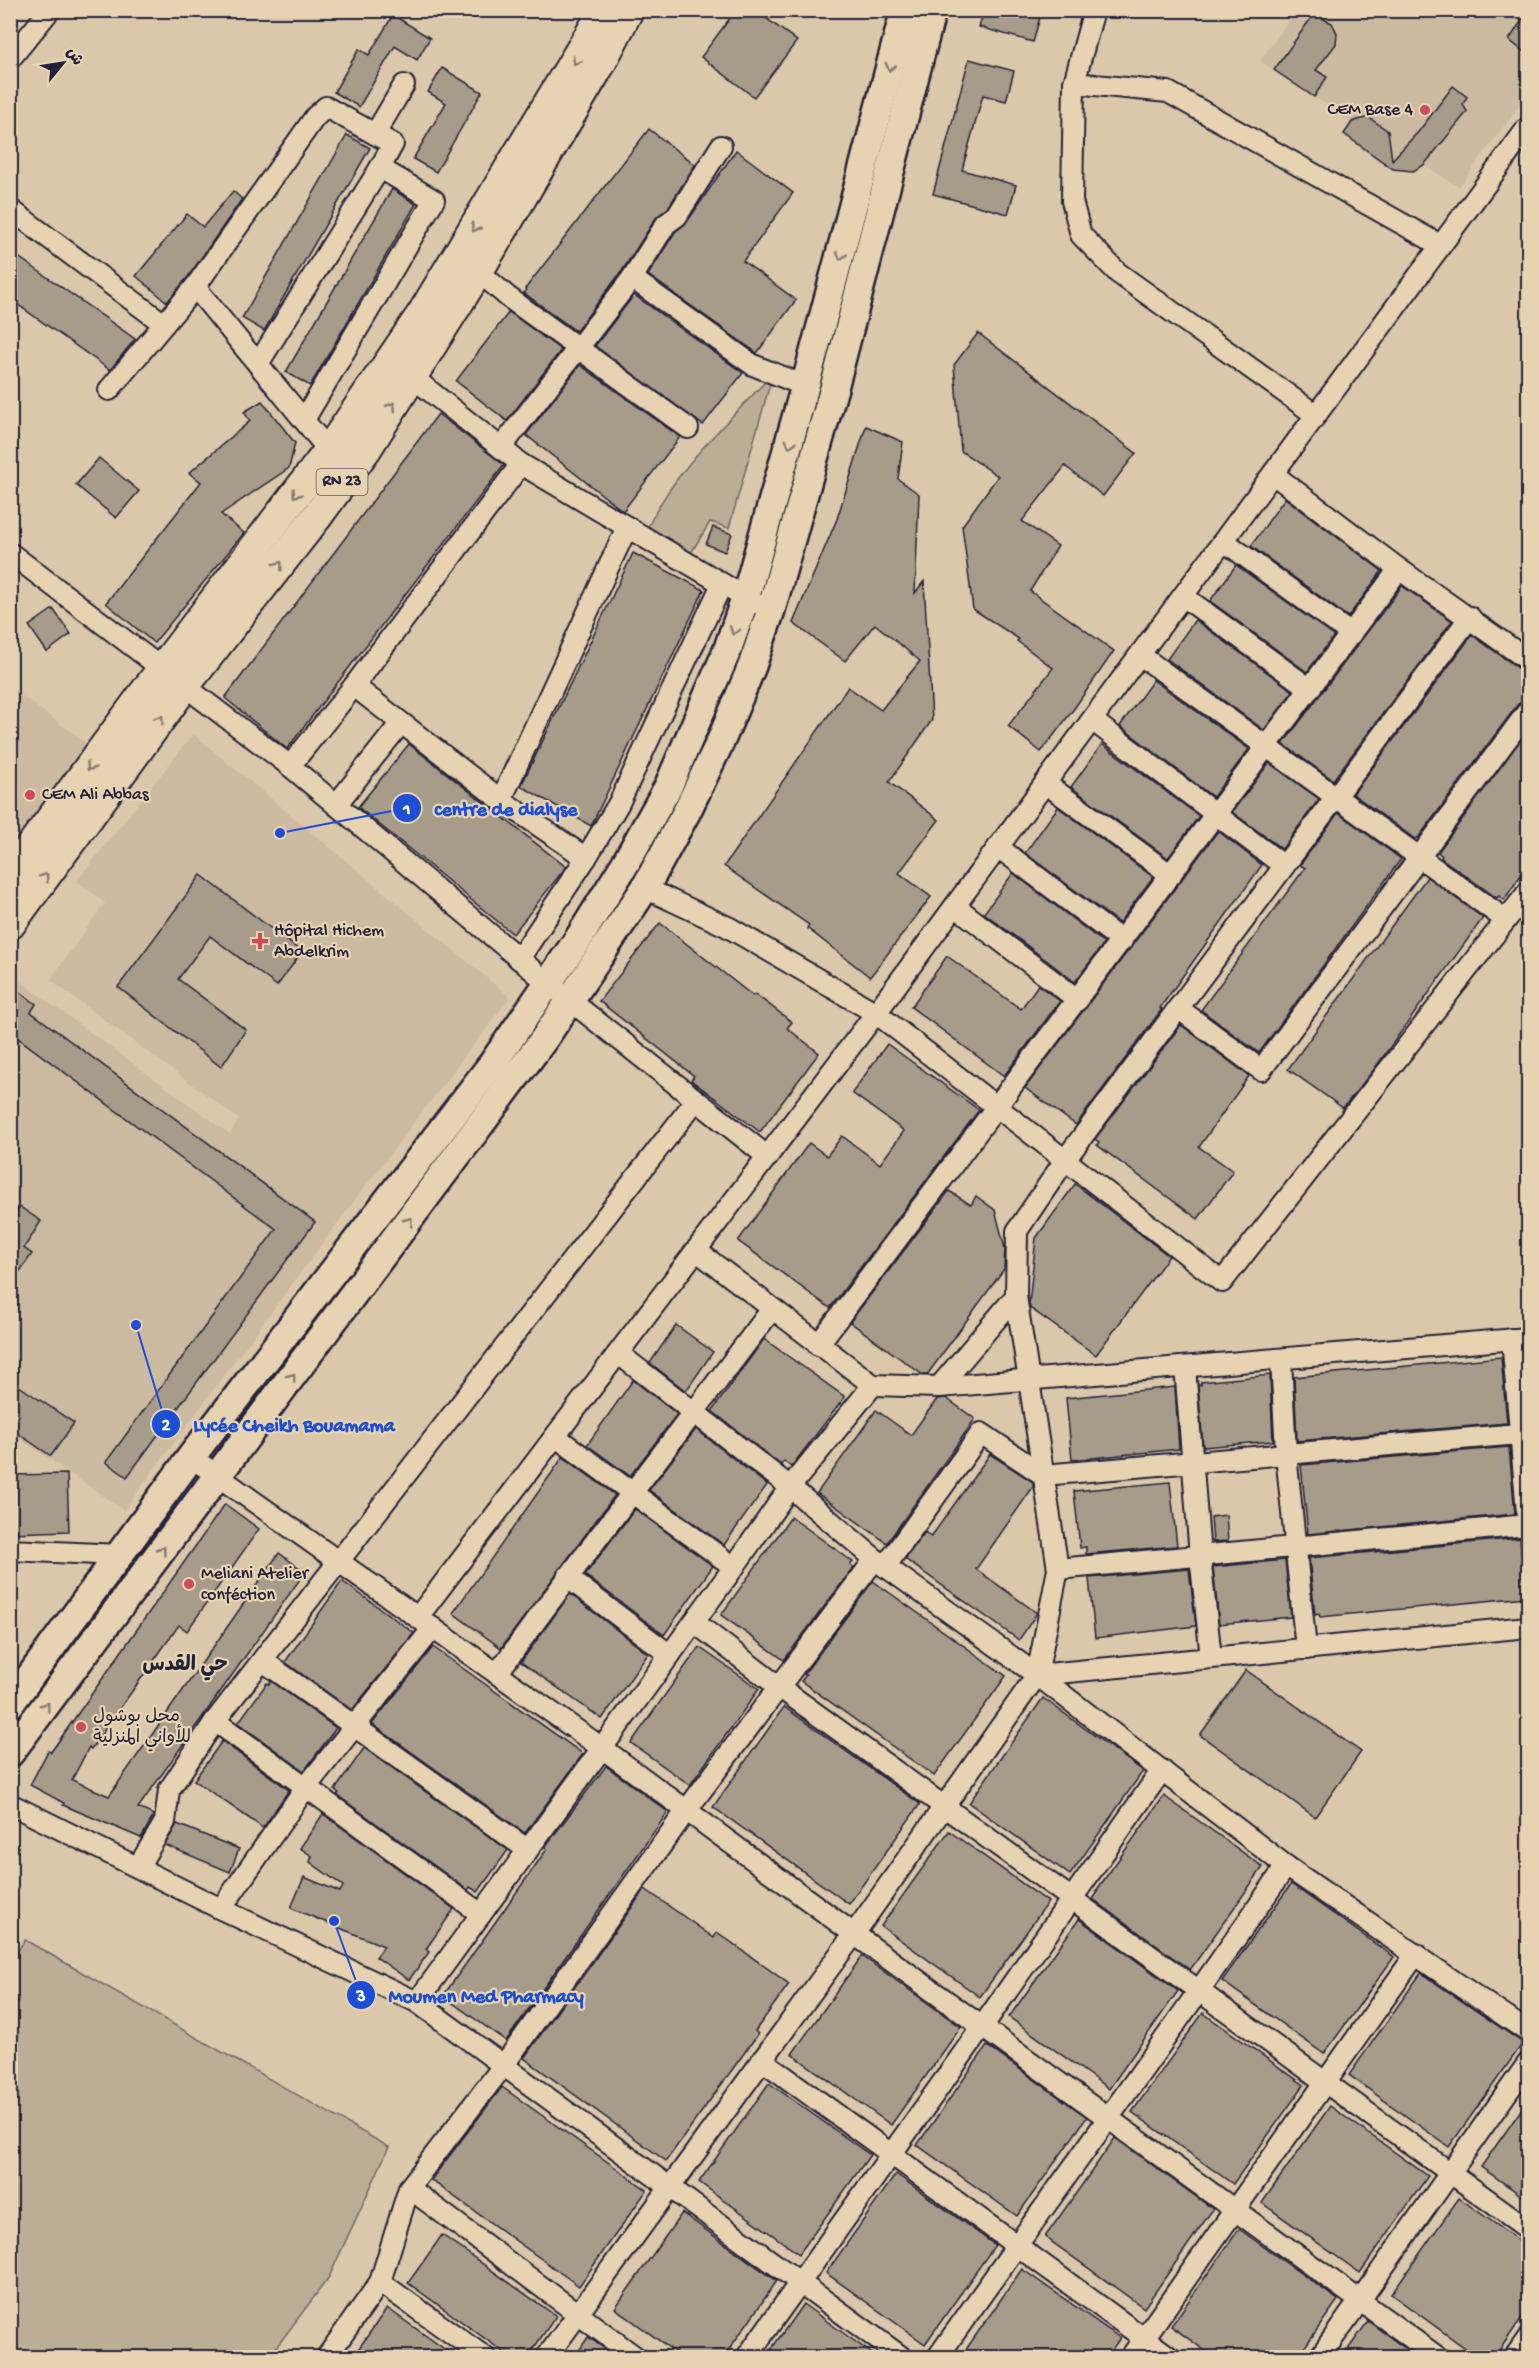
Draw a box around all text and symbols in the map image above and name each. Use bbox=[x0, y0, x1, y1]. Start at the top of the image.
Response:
north arrow bbox=[33, 33, 93, 93]
text: ش bbox=[60, 45, 86, 70]
one-way arrow bbox=[571, 55, 583, 65]
one-way arrow bbox=[885, 62, 898, 72]
place label: CEM Base 4 bbox=[1327, 100, 1413, 121]
marker: CEM Base 4 bbox=[1418, 103, 1432, 117]
one-way arrow bbox=[470, 222, 482, 232]
one-way arrow bbox=[835, 250, 848, 260]
one-way arrow bbox=[385, 402, 397, 412]
one-way arrow bbox=[784, 439, 797, 449]
road number: RN 23 bbox=[316, 469, 368, 495]
one-way arrow bbox=[292, 488, 303, 499]
one-way arrow bbox=[272, 561, 283, 572]
one-way arrow bbox=[729, 625, 742, 636]
one-way arrow bbox=[153, 715, 164, 726]
one-way arrow bbox=[86, 761, 97, 772]
place label: CEM Ali Abbas bbox=[42, 785, 150, 806]
marker: CEM Ali Abbas bbox=[23, 788, 37, 802]
callout: centre de dialyse bbox=[392, 789, 589, 827]
text: 1 bbox=[402, 800, 411, 821]
text: centre de dialyse bbox=[435, 800, 578, 823]
one-way arrow bbox=[38, 872, 49, 883]
place label: Hôpital Hichem Abdelkrim bbox=[274, 921, 384, 963]
marker: Hôpital Hichem Abdelkrim bbox=[251, 932, 269, 950]
one-way arrow bbox=[401, 1216, 412, 1227]
one-way arrow bbox=[285, 1373, 296, 1384]
callout: Lycée Cheikh Bouamama bbox=[151, 1405, 406, 1443]
text: 2 bbox=[162, 1416, 171, 1437]
text: Lycée Cheikh Bouamama bbox=[193, 1416, 396, 1439]
one-way arrow bbox=[155, 1546, 166, 1557]
place label: Meliani Atelier conféction bbox=[201, 1564, 310, 1606]
marker: Meliani Atelier conféction bbox=[182, 1577, 196, 1591]
district label: حي القدس bbox=[142, 1654, 228, 1681]
one-way arrow bbox=[38, 1702, 49, 1713]
place label: محل بوشول للأواني المنزلية bbox=[93, 1707, 191, 1752]
marker: محل بوشول للأواني المنزلية bbox=[74, 1720, 88, 1734]
callout: Moumen Med Pharmacy bbox=[346, 1976, 595, 2014]
text: 3 bbox=[355, 1987, 366, 2008]
text: Moumen Med Pharmacy bbox=[389, 1987, 584, 2010]

